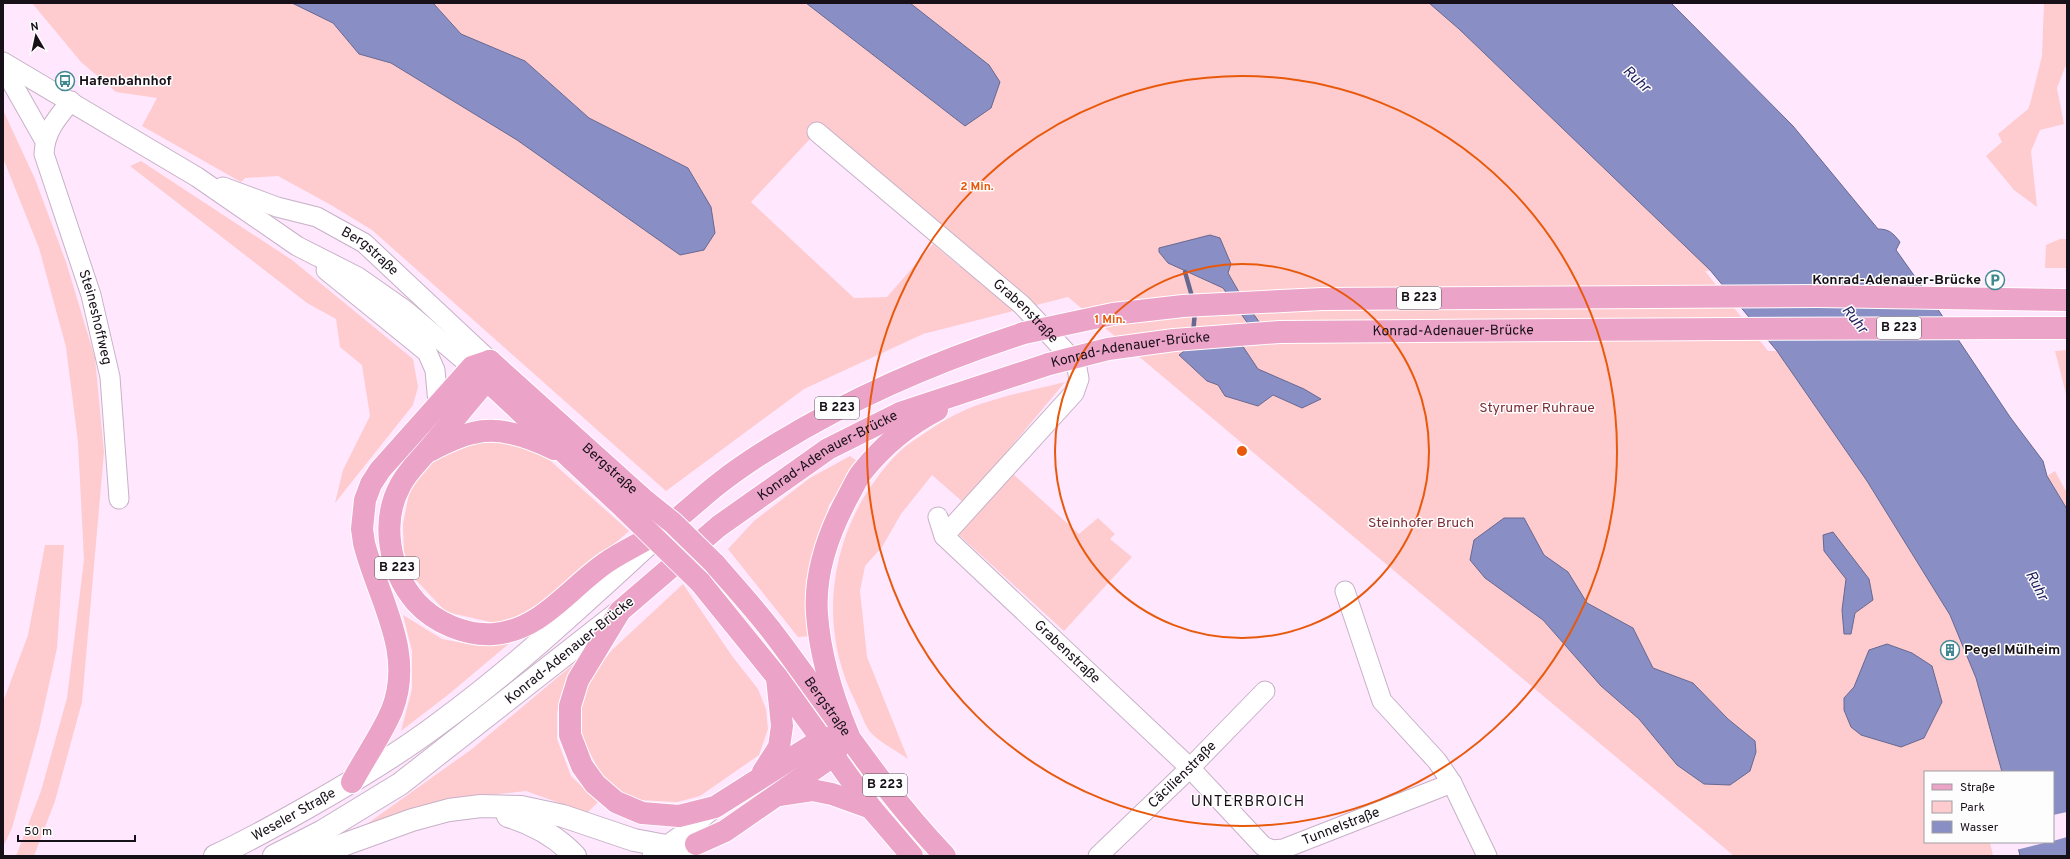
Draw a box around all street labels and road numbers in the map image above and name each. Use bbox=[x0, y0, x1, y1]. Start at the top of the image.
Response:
street label: Bergstraße bbox=[338, 223, 402, 279]
street label: Steineshoffweg bbox=[75, 268, 115, 366]
street label: Grabenstraße bbox=[989, 275, 1062, 347]
road number: B 223 bbox=[1397, 287, 1441, 309]
road number: B 223 bbox=[1877, 317, 1921, 339]
street label: Konrad-Adenauer-Brücke bbox=[1373, 322, 1534, 340]
street label: Konrad-Adenauer-Brücke bbox=[1049, 329, 1211, 372]
road number: B 223 bbox=[815, 397, 859, 419]
street label: Konrad-Adenauer-Brücke bbox=[754, 407, 901, 505]
street label: Bergstraße bbox=[578, 439, 641, 498]
road number: B 223 bbox=[375, 557, 419, 579]
street label: Konrad-Adenauer-Brücke bbox=[502, 594, 638, 708]
street label: Grabenstraße bbox=[1030, 617, 1104, 687]
street label: Bergstraße bbox=[800, 674, 854, 740]
street label: Cäcilienstraße bbox=[1145, 738, 1220, 812]
road number: B 223 bbox=[863, 774, 907, 796]
street label: Weseler Straße bbox=[249, 784, 339, 845]
street label: Tunnelstraße bbox=[1300, 804, 1382, 849]

